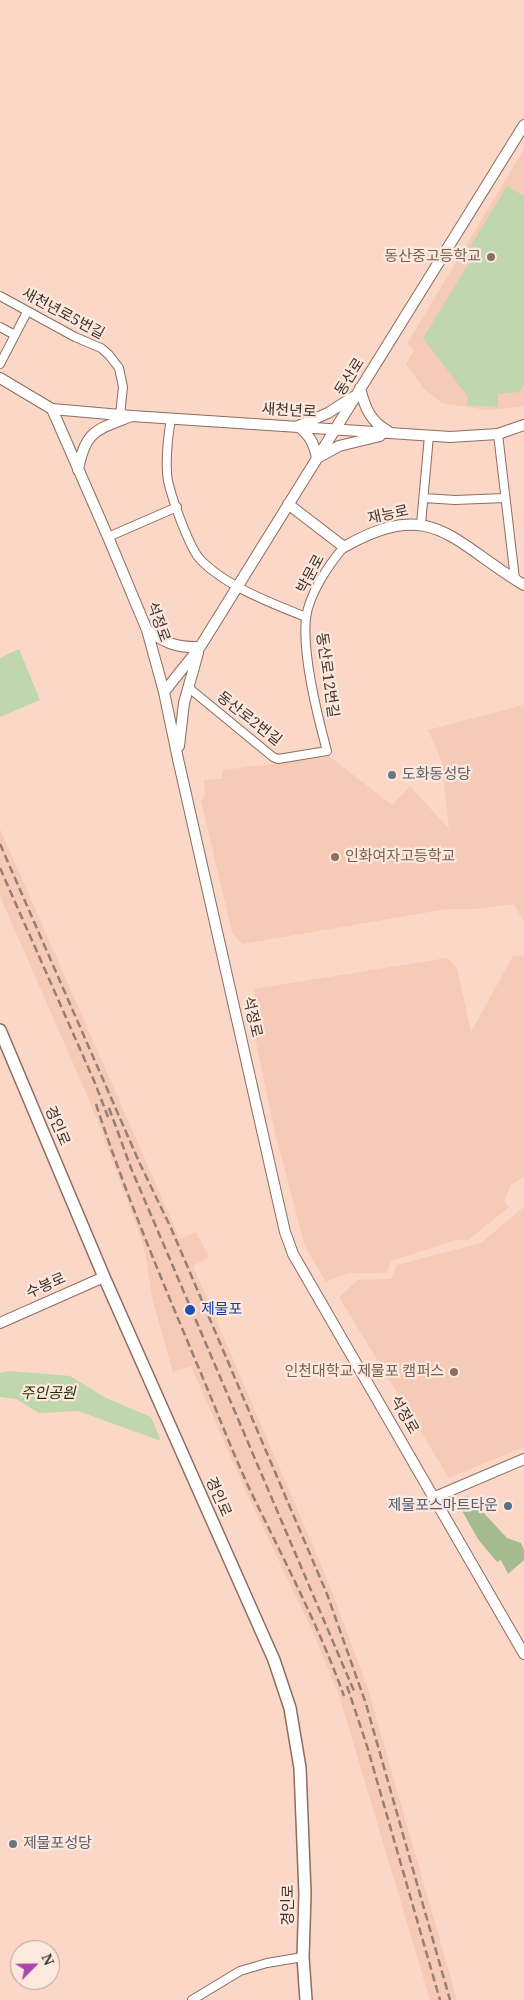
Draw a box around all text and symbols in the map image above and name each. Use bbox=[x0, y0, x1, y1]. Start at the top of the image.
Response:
place label: 동산중고등학교 bbox=[384, 248, 481, 266]
marker: 동산중고등학교 bbox=[485, 251, 497, 263]
street label: 새천년로5번길 bbox=[19, 285, 107, 343]
street label: 동산로 bbox=[331, 355, 369, 399]
street label: 새천년로 bbox=[261, 401, 317, 421]
street label: 재능로 bbox=[366, 502, 410, 528]
street label: 박문로 bbox=[293, 551, 329, 597]
street label: 석정로 bbox=[142, 599, 174, 645]
street label: 동산로12번길 bbox=[312, 631, 342, 719]
street label: 동산로2번길 bbox=[213, 688, 285, 750]
place label: 도화동성당 bbox=[402, 766, 471, 784]
marker: 도화동성당 bbox=[386, 769, 398, 781]
place label: 인화여자고등학교 bbox=[345, 848, 455, 866]
marker: 인화여자고등학교 bbox=[329, 851, 341, 863]
street label: 석정로 bbox=[239, 995, 265, 1039]
street label: 경인로 bbox=[41, 1103, 73, 1149]
street label: 수봉로 bbox=[23, 1269, 69, 1303]
place label: 제물포 bbox=[201, 1301, 242, 1319]
marker: 제물포 bbox=[183, 1303, 197, 1317]
place label: 인천대학교 제물포 캠퍼스 bbox=[284, 1363, 444, 1381]
marker: 인천대학교 제물포 캠퍼스 bbox=[448, 1366, 460, 1378]
park label: 주인공원 bbox=[20, 1385, 76, 1403]
street label: 석정로 bbox=[386, 1393, 422, 1437]
street label: 경인로 bbox=[201, 1474, 235, 1520]
place label: 제물포스마트타운 bbox=[388, 1497, 498, 1515]
marker: 제물포스마트타운 bbox=[502, 1500, 514, 1512]
place label: 제물포성당 bbox=[23, 1835, 92, 1853]
marker: 제물포성당 bbox=[7, 1838, 19, 1850]
street label: 경인로 bbox=[280, 1884, 298, 1926]
north arrow bbox=[10, 1940, 60, 1990]
text: N bbox=[37, 1951, 59, 1968]

